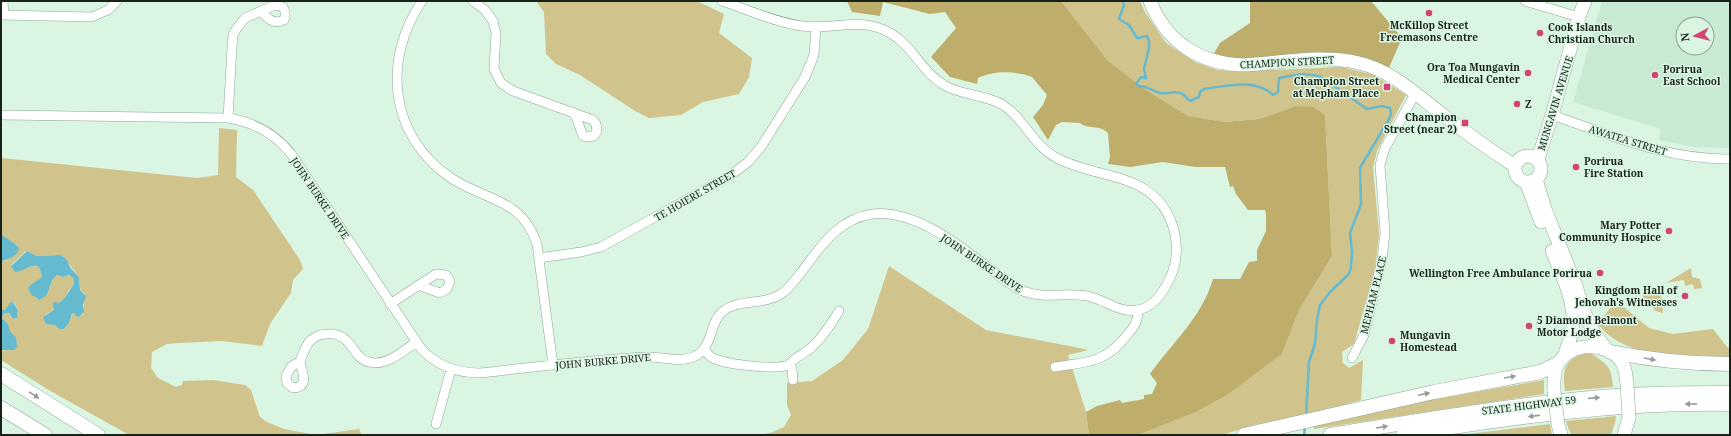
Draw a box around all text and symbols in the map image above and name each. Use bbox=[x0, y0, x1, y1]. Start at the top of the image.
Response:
marker: McKillop Street Freemasons Centre bbox=[1424, 8, 1434, 18]
north arrow bbox=[1675, 16, 1715, 56]
place label: McKillop Street Freemasons Centre bbox=[1380, 18, 1478, 44]
place label: Cook Islands Christian Church bbox=[1548, 20, 1635, 46]
marker: Cook Islands Christian Church bbox=[1535, 28, 1545, 38]
text: N bbox=[1677, 32, 1693, 42]
street label: CHAMPION STREET bbox=[1240, 53, 1334, 71]
street label: MUNGAVIN AVENUE bbox=[1534, 54, 1576, 152]
place label: Ora Toa Mungavin Medical Center bbox=[1427, 60, 1521, 86]
place label: Porirua East School bbox=[1663, 62, 1721, 88]
marker: Ora Toa Mungavin Medical Center bbox=[1523, 68, 1533, 78]
marker: Porirua East School bbox=[1650, 70, 1660, 80]
place label: Champion Street at Mepham Place bbox=[1293, 74, 1379, 100]
marker: Champion Street at Mepham Place bbox=[1382, 82, 1392, 92]
place label: Z bbox=[1525, 97, 1532, 111]
marker: Z bbox=[1512, 99, 1522, 109]
place label: Champion Street (near 2) bbox=[1384, 110, 1457, 136]
marker: Champion Street (near 2) bbox=[1460, 118, 1470, 128]
street label: AWATEA STREET bbox=[1587, 121, 1669, 159]
street label: JOHN BURKE DRIVE bbox=[287, 154, 353, 242]
place label: Porirua Fire Station bbox=[1584, 154, 1644, 180]
marker: Porirua Fire Station bbox=[1571, 162, 1581, 172]
street label: TE HOIERE STREET bbox=[652, 166, 738, 224]
place label: Mary Potter Community Hospice bbox=[1559, 218, 1662, 244]
marker: Mary Potter Community Hospice bbox=[1664, 226, 1674, 236]
street label: JOHN BURKE DRIVE bbox=[938, 230, 1026, 296]
street label: MEPHAM PLACE bbox=[1357, 254, 1389, 336]
place label: Wellington Free Ambulance Porirua bbox=[1409, 266, 1592, 280]
marker: Wellington Free Ambulance Porirua bbox=[1595, 268, 1605, 278]
place label: Kingdom Hall of Jehovah's Witnesses bbox=[1574, 283, 1678, 309]
marker: Kingdom Hall of Jehovah's Witnesses bbox=[1680, 291, 1690, 301]
place label: 5 Diamond Belmont Motor Lodge bbox=[1537, 313, 1637, 339]
marker: 5 Diamond Belmont Motor Lodge bbox=[1524, 321, 1534, 331]
place label: Mungavin Homestead bbox=[1400, 328, 1457, 354]
marker: Mungavin Homestead bbox=[1387, 336, 1397, 346]
street label: JOHN BURKE DRIVE bbox=[554, 350, 651, 372]
one-way arrow bbox=[1643, 356, 1656, 362]
one-way arrow bbox=[1504, 374, 1516, 380]
one-way arrow bbox=[29, 391, 39, 399]
one-way arrow bbox=[1418, 391, 1430, 397]
street label: STATE HIGHWAY 59 bbox=[1481, 392, 1577, 418]
one-way arrow bbox=[1588, 394, 1600, 401]
one-way arrow bbox=[1685, 401, 1697, 408]
one-way arrow bbox=[1527, 413, 1540, 419]
one-way arrow bbox=[1376, 424, 1389, 430]

